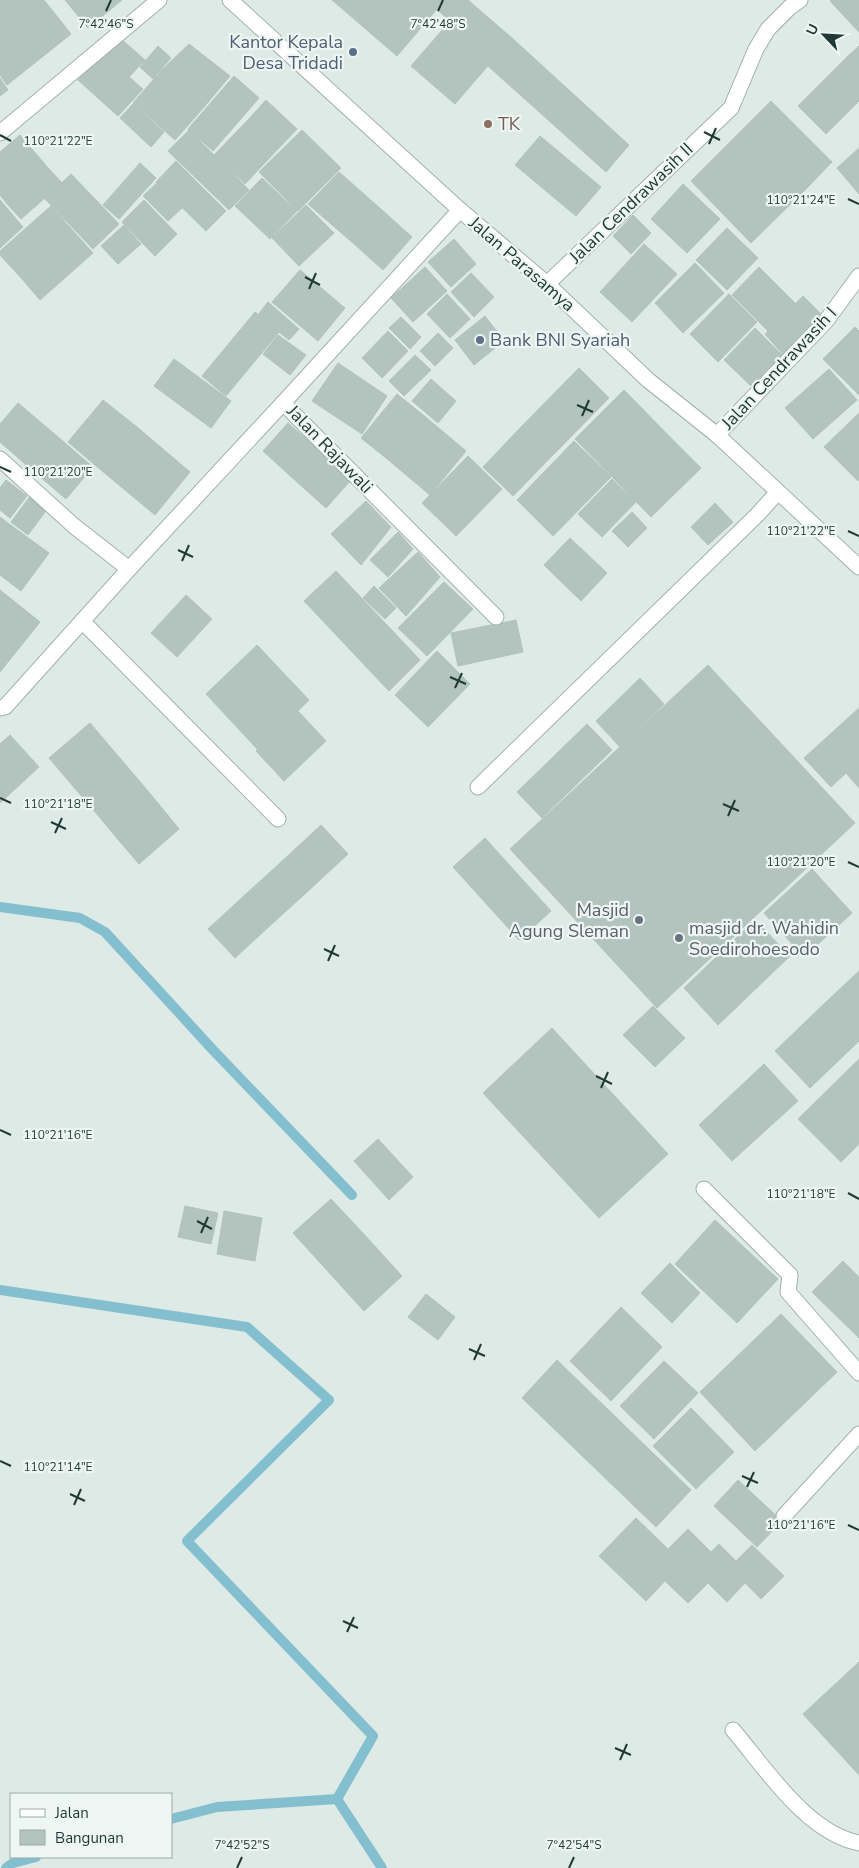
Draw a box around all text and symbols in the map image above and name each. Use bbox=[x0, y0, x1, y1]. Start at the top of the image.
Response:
north arrow bbox=[799, 10, 849, 60]
text: 7°42'46"S bbox=[78, 16, 134, 32]
text: 7°42'48"S bbox=[410, 16, 466, 32]
text: U bbox=[802, 21, 823, 38]
place label: Kantor Kepala Desa Tridadi bbox=[229, 30, 343, 75]
marker: Kantor Kepala Desa Tridadi bbox=[347, 46, 359, 58]
place label: TK bbox=[498, 112, 521, 136]
marker: TK bbox=[482, 118, 494, 130]
text: 110°21'22"E bbox=[23, 133, 93, 149]
street label: Jalan Cendrawasih II bbox=[563, 137, 698, 269]
text: 110°21'24"E bbox=[766, 192, 836, 208]
street label: Jalan Parasamya bbox=[463, 210, 580, 317]
street label: Jalan Cendrawasih I bbox=[715, 302, 842, 435]
place label: Bank BNI Syariah bbox=[490, 328, 630, 352]
marker: Bank BNI Syariah bbox=[474, 334, 486, 346]
street label: Jalan Rajawali bbox=[281, 399, 378, 498]
text: 110°21'20"E bbox=[23, 464, 93, 480]
text: 110°21'22"E bbox=[766, 523, 836, 539]
text: 110°21'18"E bbox=[23, 796, 93, 812]
text: 110°21'20"E bbox=[766, 854, 836, 870]
place label: Masjid Agung Sleman bbox=[509, 898, 629, 943]
marker: Masjid Agung Sleman bbox=[633, 914, 645, 926]
place label: masjid dr. Wahidin Soedirohoesodo bbox=[689, 916, 839, 961]
marker: masjid dr. Wahidin Soedirohoesodo bbox=[673, 932, 685, 944]
text: 110°21'16"E bbox=[23, 1127, 93, 1143]
text: 110°21'18"E bbox=[766, 1186, 836, 1202]
text: 110°21'14"E bbox=[23, 1459, 93, 1475]
text: 110°21'16"E bbox=[766, 1517, 836, 1533]
legend bbox=[10, 1793, 172, 1858]
text: Jalan bbox=[54, 1803, 89, 1823]
text: Bangunan bbox=[55, 1828, 124, 1848]
text: 7°42'52"S bbox=[214, 1837, 270, 1853]
text: 7°42'54"S bbox=[546, 1837, 602, 1853]

